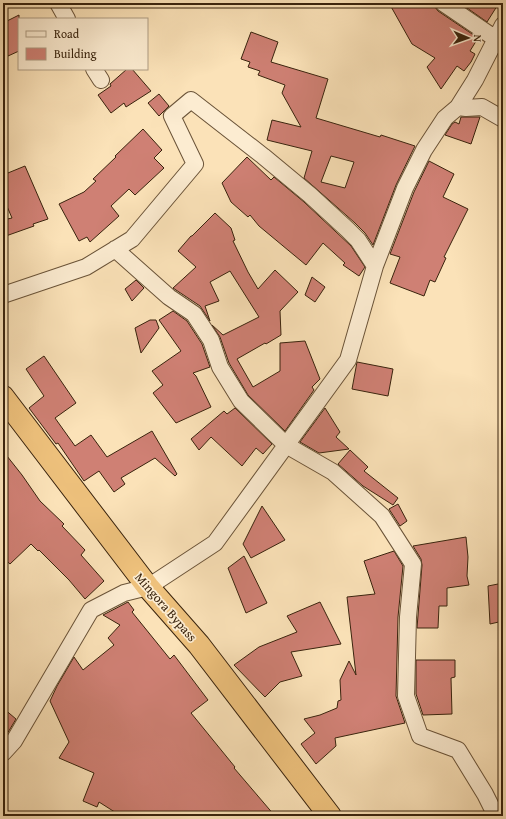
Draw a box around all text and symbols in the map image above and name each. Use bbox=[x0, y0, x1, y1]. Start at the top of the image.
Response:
legend bbox=[18, 18, 148, 70]
north arrow bbox=[448, 18, 488, 58]
text: Road bbox=[54, 25, 80, 42]
text: N bbox=[470, 34, 486, 43]
text: Building bbox=[54, 45, 97, 62]
street label: Mingora Bypass bbox=[131, 568, 201, 646]

